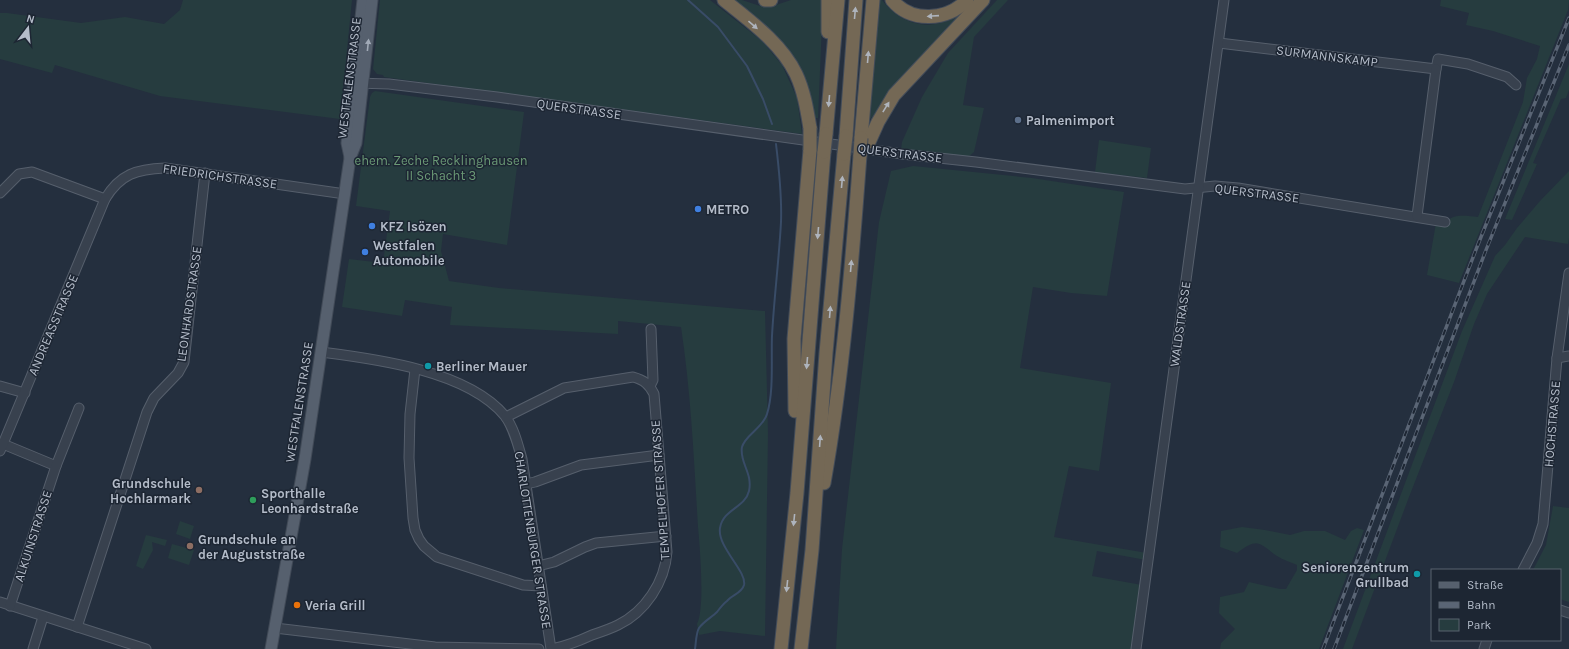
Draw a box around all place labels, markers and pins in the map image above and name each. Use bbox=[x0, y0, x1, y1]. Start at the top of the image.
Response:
place label: Palmenimport bbox=[1026, 113, 1115, 128]
marker: Palmenimport bbox=[1013, 115, 1023, 125]
place label: METRO bbox=[706, 202, 749, 217]
marker: METRO bbox=[693, 204, 703, 214]
place label: KFZ Isözen bbox=[380, 219, 447, 234]
marker: KFZ Isözen bbox=[367, 221, 377, 231]
place label: Westfalen Automobile bbox=[373, 238, 445, 268]
marker: Westfalen Automobile bbox=[360, 247, 370, 257]
place label: Berliner Mauer bbox=[436, 359, 528, 374]
marker: Berliner Mauer bbox=[423, 361, 433, 371]
place label: Grundschule Hochlarmark bbox=[110, 476, 191, 506]
marker: Grundschule Hochlarmark bbox=[194, 485, 204, 495]
place label: Sporthalle Leonhardstraße bbox=[261, 486, 359, 516]
marker: Sporthalle Leonhardstraße bbox=[248, 495, 258, 505]
place label: Grundschule an der Auguststraße bbox=[198, 532, 305, 562]
marker: Grundschule an der Auguststraße bbox=[185, 541, 195, 551]
place label: Seniorenzentrum Grullbad bbox=[1302, 560, 1409, 590]
marker: Seniorenzentrum Grullbad bbox=[1412, 569, 1422, 579]
place label: Veria Grill bbox=[305, 598, 366, 613]
marker: Veria Grill bbox=[292, 600, 302, 610]

